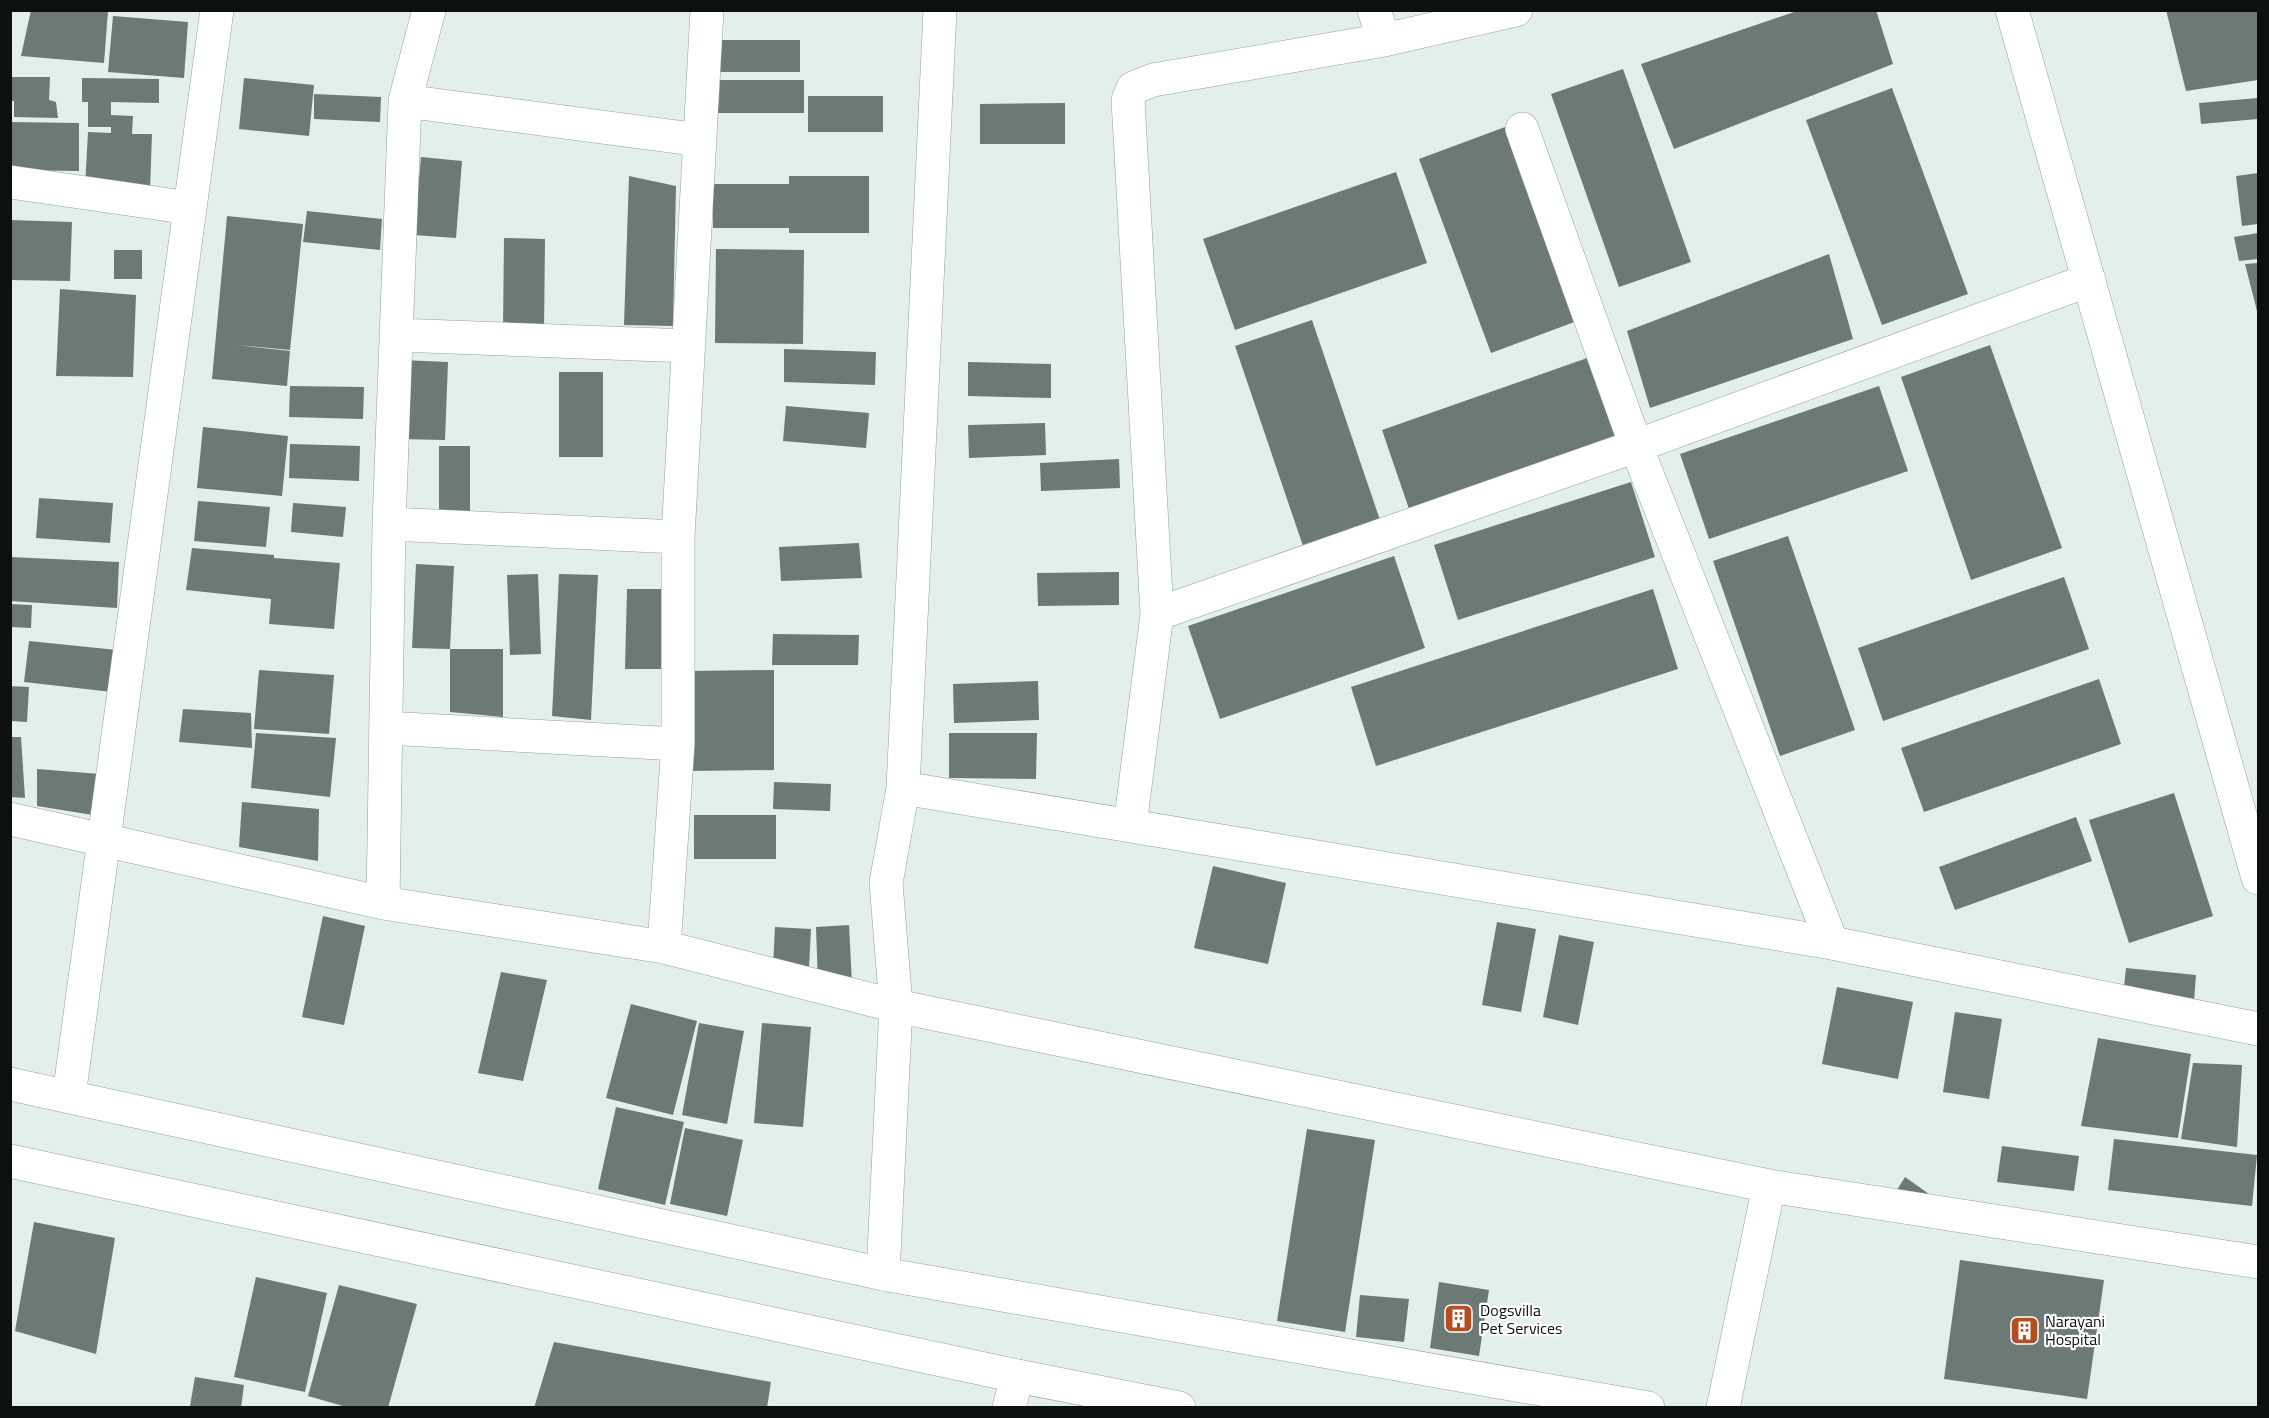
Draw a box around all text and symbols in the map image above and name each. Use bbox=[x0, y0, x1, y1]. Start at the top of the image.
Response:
place label: Dogsvilla Pet Services bbox=[1480, 1298, 1562, 1340]
building icon: Dogsvilla Pet Services bbox=[1443, 1303, 1475, 1335]
place label: Narayani Hospital bbox=[2045, 1309, 2105, 1351]
building icon: Narayani Hospital bbox=[2008, 1314, 2040, 1346]

